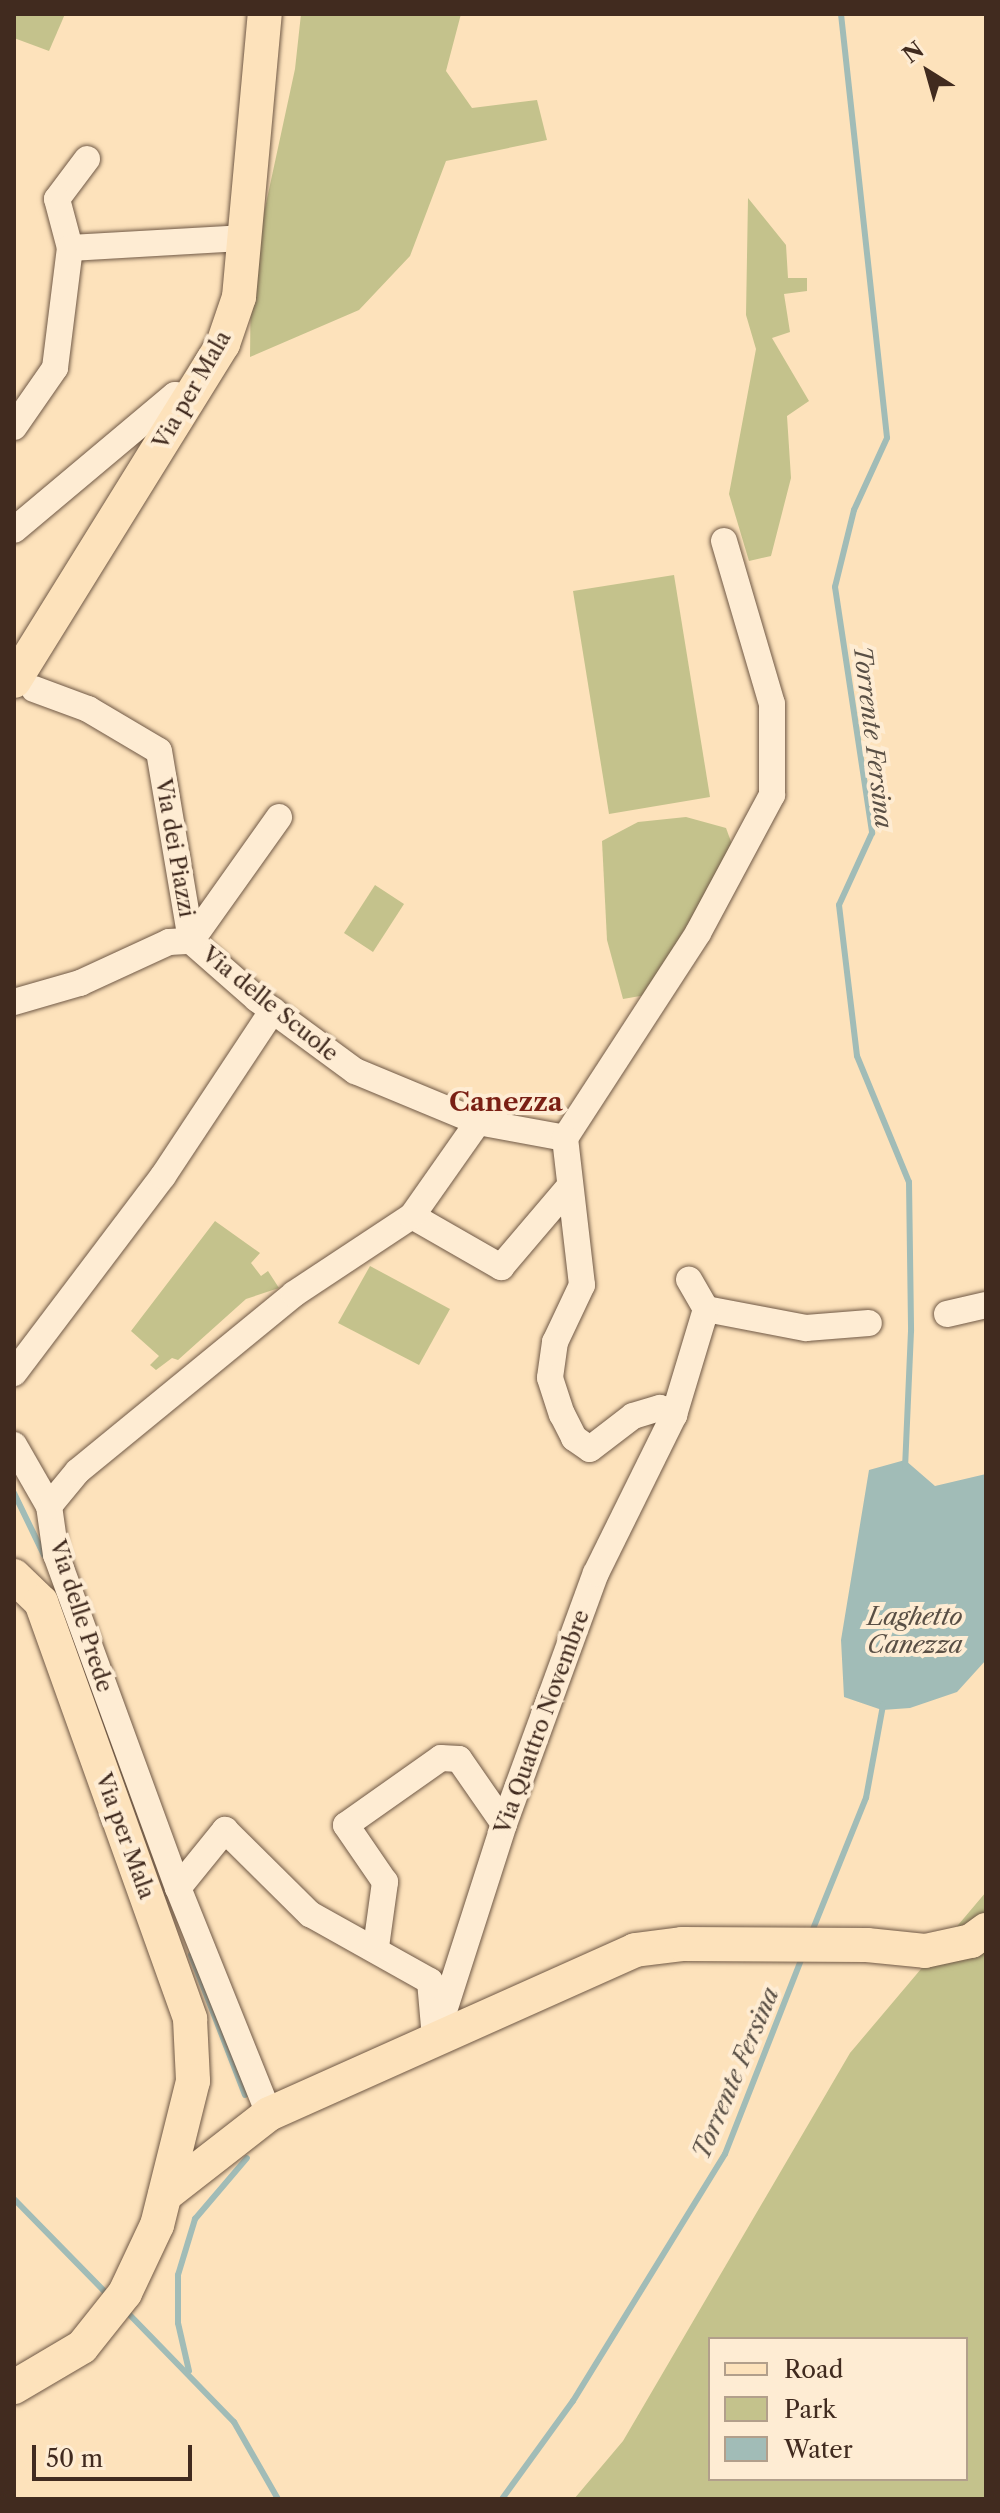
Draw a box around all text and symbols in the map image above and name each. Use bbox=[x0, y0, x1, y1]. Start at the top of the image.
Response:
north arrow bbox=[888, 32, 968, 112]
text: N bbox=[897, 36, 929, 69]
street label: Via per Mala bbox=[147, 326, 237, 454]
water label: Torrente Fersina bbox=[848, 644, 898, 830]
street label: Via dei Piazzi bbox=[150, 777, 200, 919]
street label: Via delle Scuole bbox=[197, 941, 343, 1067]
district label: Canezza bbox=[449, 1087, 563, 1119]
street label: Via delle Prede bbox=[44, 1537, 118, 1695]
water label: Laghetto Canezza bbox=[867, 1603, 963, 1659]
street label: Via Quattro Novembre bbox=[489, 1606, 595, 1838]
street label: Via per Mala bbox=[90, 1769, 160, 1903]
water label: Torrente Fersina bbox=[687, 1983, 785, 2163]
legend bbox=[708, 2337, 968, 2481]
text: Road bbox=[784, 2355, 843, 2384]
text: Park bbox=[784, 2395, 836, 2424]
scale bar bbox=[36, 2429, 196, 2479]
text: Water bbox=[784, 2435, 853, 2464]
text: 50 m bbox=[46, 2444, 103, 2473]

